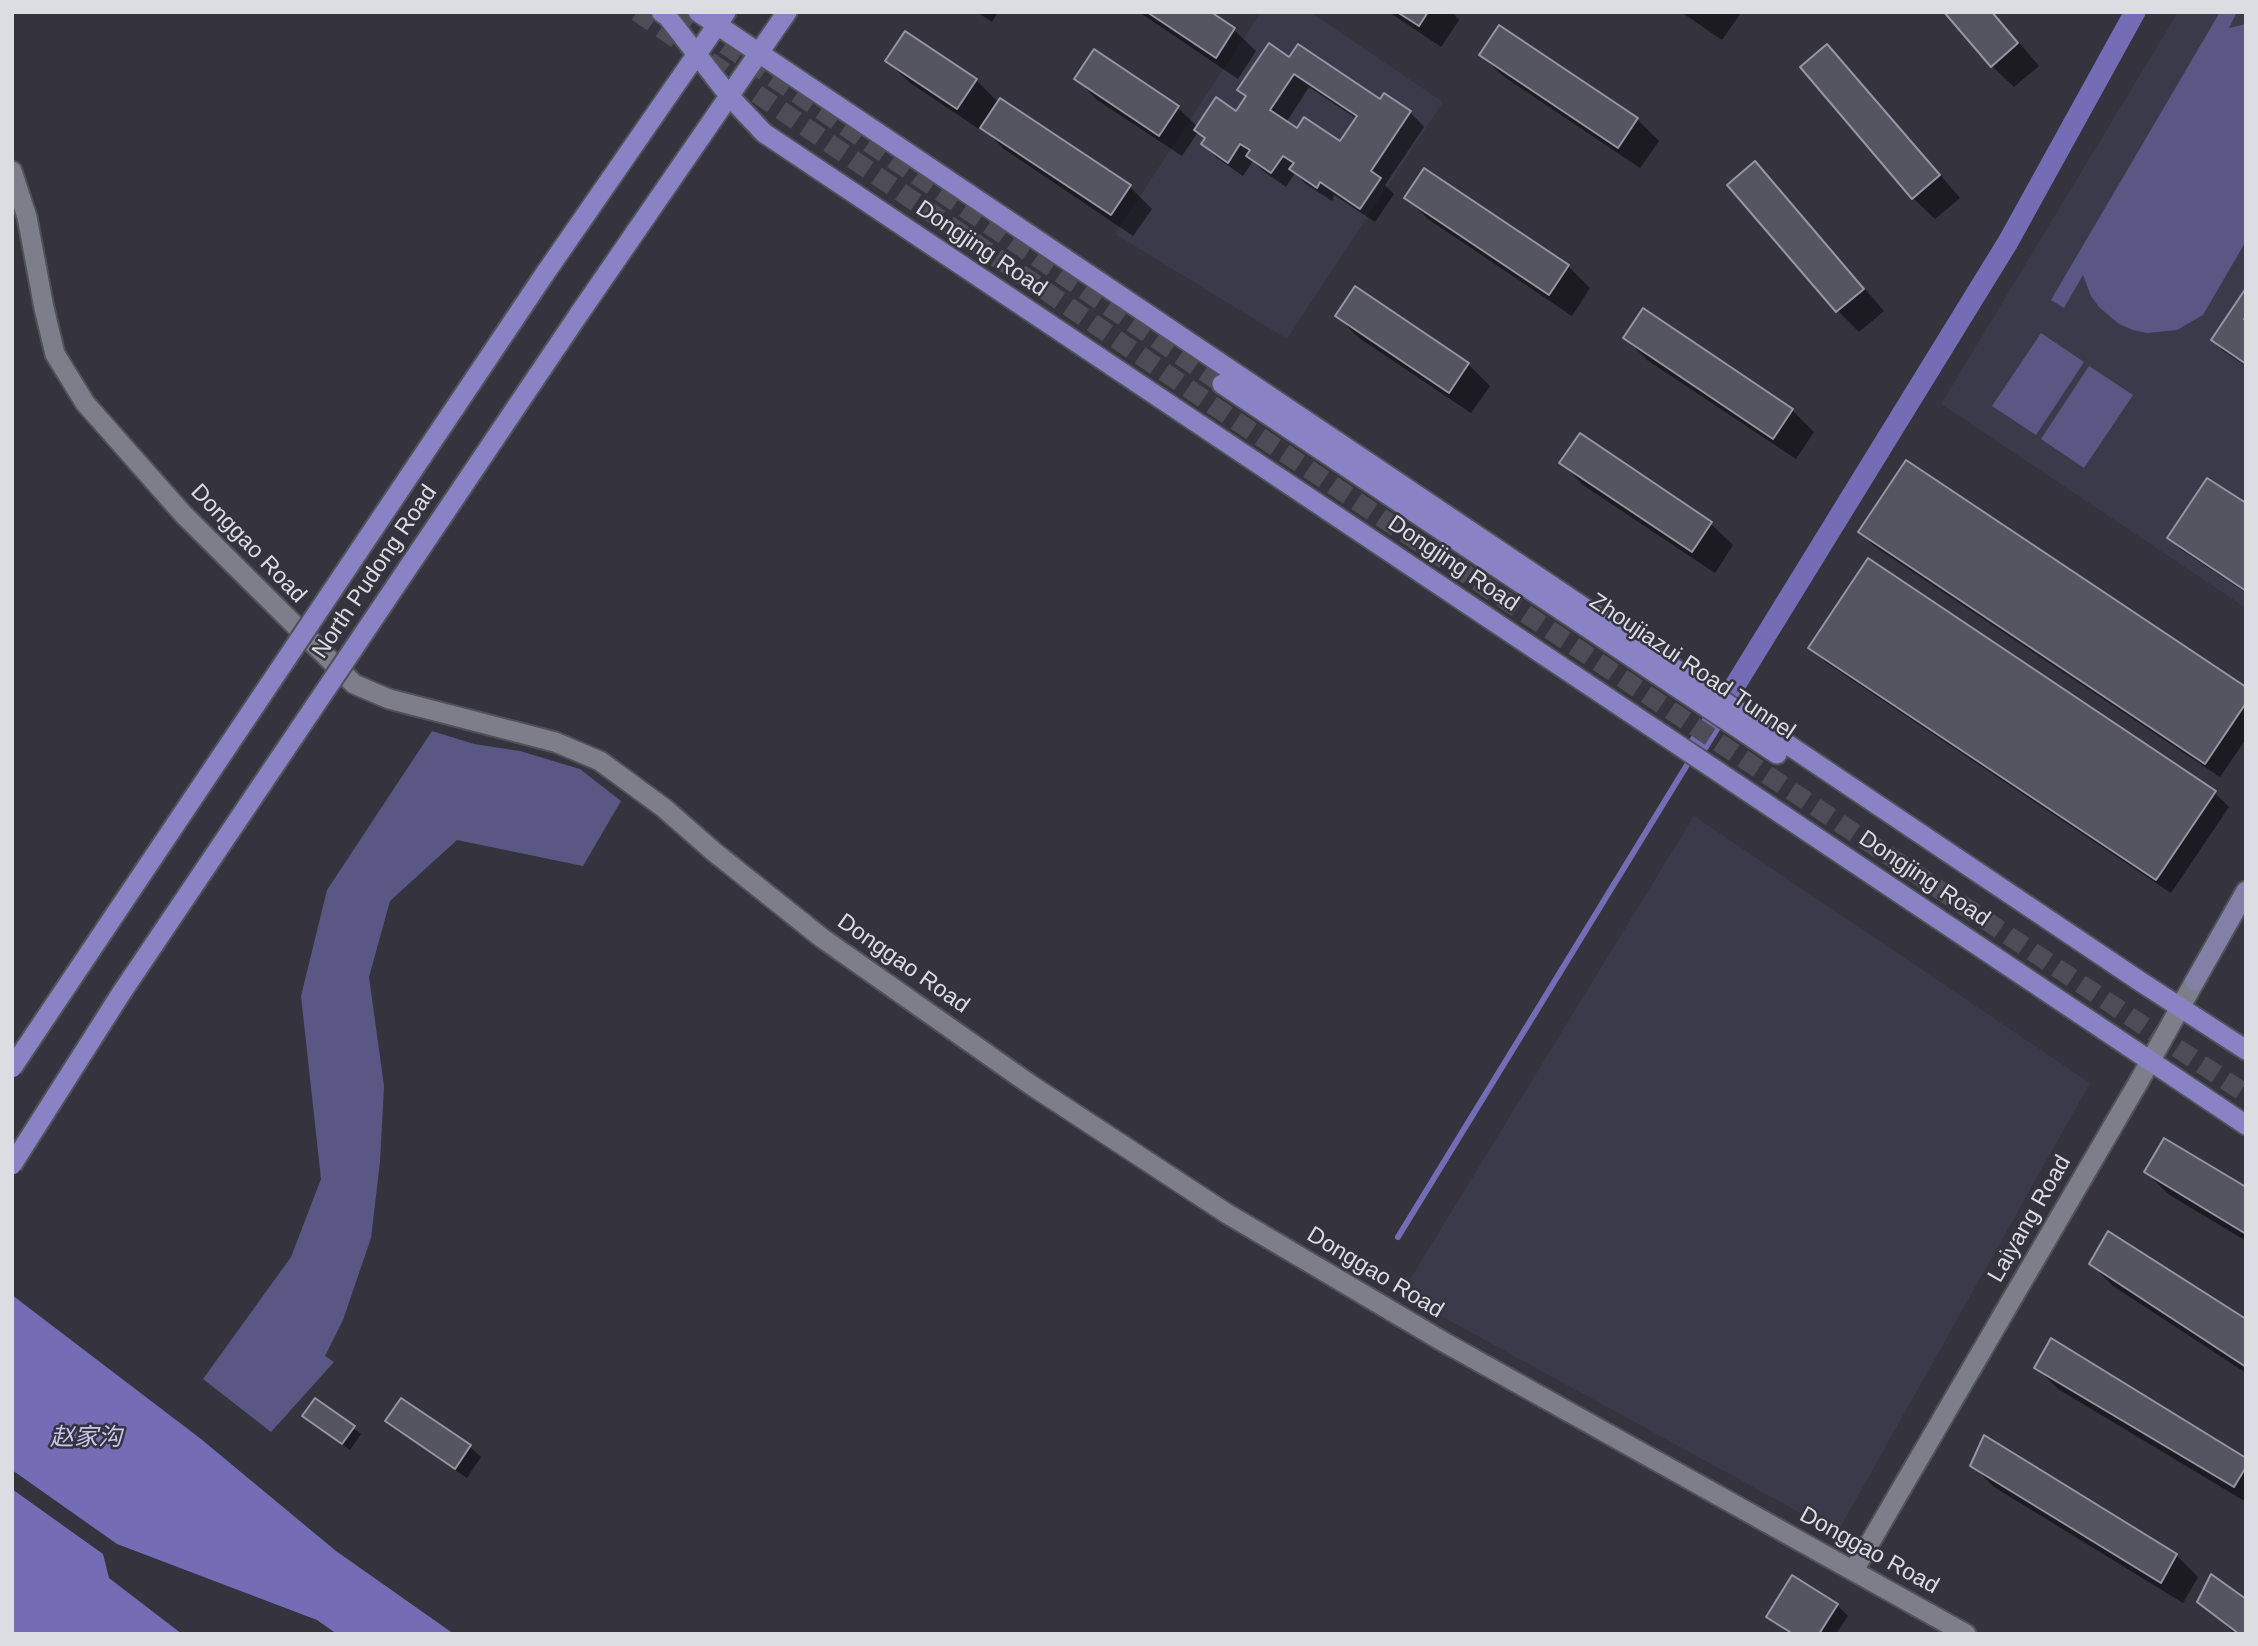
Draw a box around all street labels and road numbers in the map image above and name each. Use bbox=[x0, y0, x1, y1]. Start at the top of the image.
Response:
street label: Dongjing Road bbox=[910, 195, 1052, 303]
street label: Donggao Road bbox=[184, 479, 312, 609]
street label: North Pudong Road bbox=[307, 480, 443, 664]
street label: Dongjing Road bbox=[1382, 510, 1524, 618]
street label: Zhoujiazui Road Tunnel bbox=[1584, 588, 1800, 746]
street label: Dongjing Road bbox=[1853, 825, 1995, 933]
street label: Donggao Road bbox=[832, 908, 974, 1020]
street label: Laiyang Road bbox=[1983, 1151, 2077, 1287]
street label: Donggao Road bbox=[1302, 1221, 1448, 1325]
street label: Donggao Road bbox=[1795, 1501, 1943, 1601]

